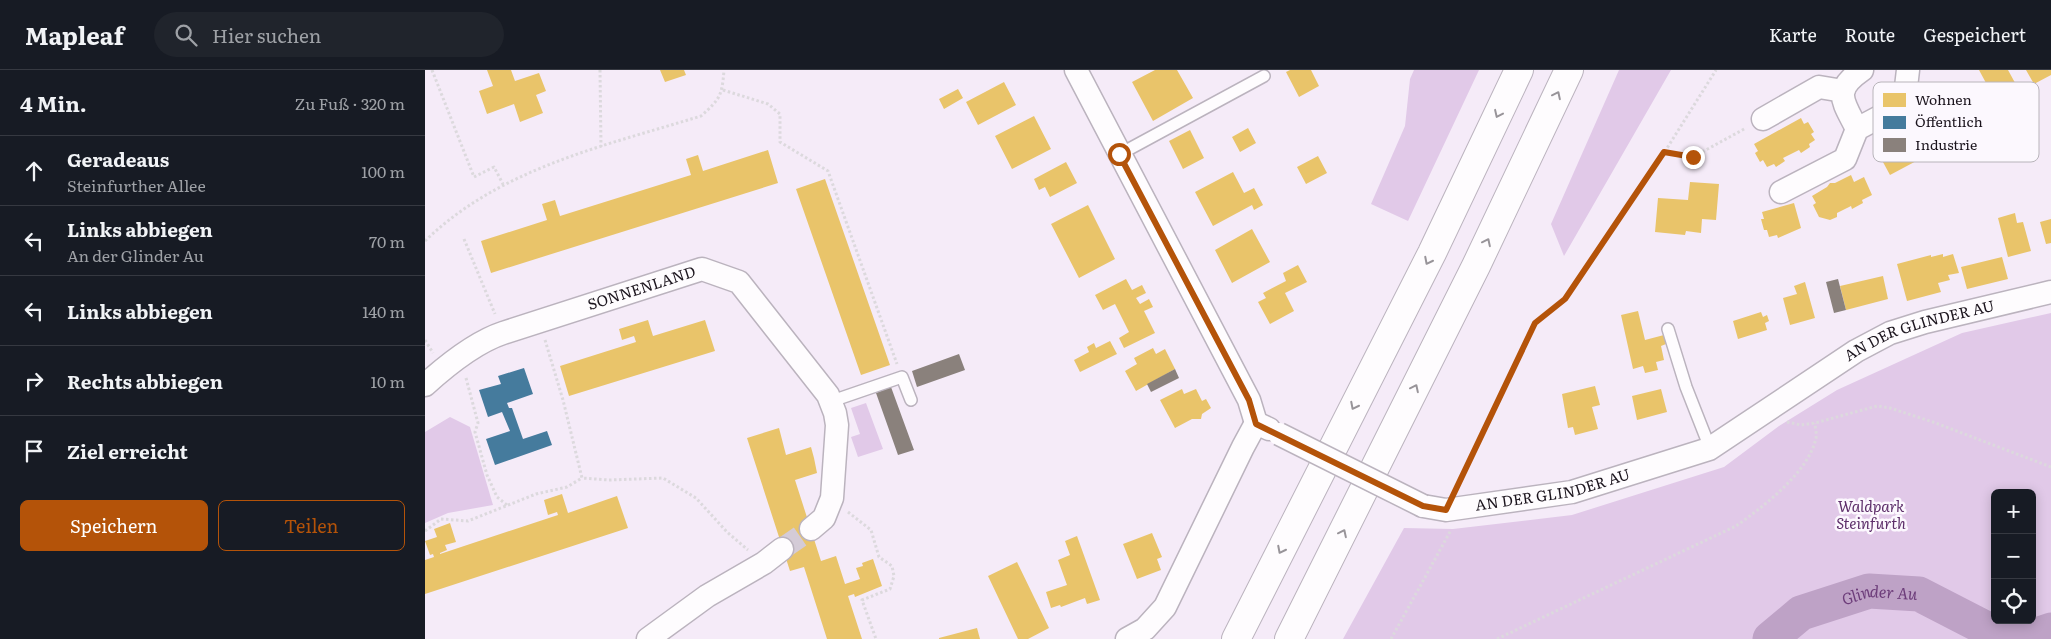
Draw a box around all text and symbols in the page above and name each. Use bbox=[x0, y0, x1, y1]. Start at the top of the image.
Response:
search box bbox=[154, 12, 504, 57]
text: Mapleaf bbox=[25, 17, 124, 52]
icon: search bbox=[172, 21, 200, 49]
text: Hier suchen bbox=[212, 21, 321, 49]
text: Karte bbox=[1769, 21, 1817, 48]
text: Route bbox=[1845, 21, 1895, 48]
text: Gespeichert bbox=[1923, 21, 2026, 48]
legend bbox=[1873, 82, 2039, 162]
text: 4 Min. bbox=[20, 87, 87, 118]
text: Wohnen bbox=[1915, 89, 1972, 109]
text: Zu Fuß · 320 m bbox=[295, 91, 405, 115]
one-way arrow bbox=[1551, 91, 1561, 100]
one-way arrow bbox=[1494, 109, 1504, 118]
text: Öffentlich bbox=[1915, 111, 1983, 131]
text: Industrie bbox=[1915, 134, 1977, 154]
route start bbox=[1108, 143, 1131, 166]
text: Geradeaus bbox=[67, 145, 169, 173]
route end bbox=[1682, 146, 1705, 169]
icon: ahead bbox=[20, 157, 48, 185]
text: 100 m bbox=[361, 159, 405, 183]
text: Steinfurther Allee bbox=[67, 173, 206, 197]
text: Links abbiegen bbox=[67, 215, 213, 243]
icon: left bbox=[20, 227, 48, 255]
text: 70 m bbox=[369, 229, 405, 253]
one-way arrow bbox=[1481, 238, 1491, 247]
text: An der Glinder Au bbox=[67, 243, 204, 267]
one-way arrow bbox=[1424, 255, 1434, 264]
street label: SONNENLAND bbox=[584, 259, 698, 315]
street label: AN DER GLINDER AU bbox=[1839, 293, 1996, 366]
icon: left bbox=[20, 297, 48, 325]
text: Links abbiegen bbox=[67, 297, 213, 325]
text: 140 m bbox=[362, 299, 405, 323]
icon: right bbox=[20, 367, 48, 395]
text: Rechts abbiegen bbox=[67, 367, 223, 395]
text: 10 m bbox=[371, 369, 405, 393]
one-way arrow bbox=[1409, 384, 1419, 393]
one-way arrow bbox=[1350, 400, 1360, 409]
icon: arrive bbox=[20, 437, 48, 465]
text: Ziel erreicht bbox=[67, 437, 188, 465]
street label: AN DER GLINDER AU bbox=[1473, 461, 1633, 516]
map controls bbox=[1991, 489, 2036, 624]
button: + bbox=[1991, 489, 2036, 534]
park label: Waldpark Steinfurth bbox=[1836, 494, 1906, 534]
button: Speichern bbox=[20, 500, 208, 551]
button: Teilen bbox=[218, 500, 405, 551]
one-way arrow bbox=[1337, 529, 1347, 538]
button: − bbox=[1991, 534, 2036, 579]
one-way arrow bbox=[1277, 545, 1287, 554]
water label: Glinder Au bbox=[1838, 578, 1919, 610]
button: locate bbox=[1991, 579, 2036, 624]

